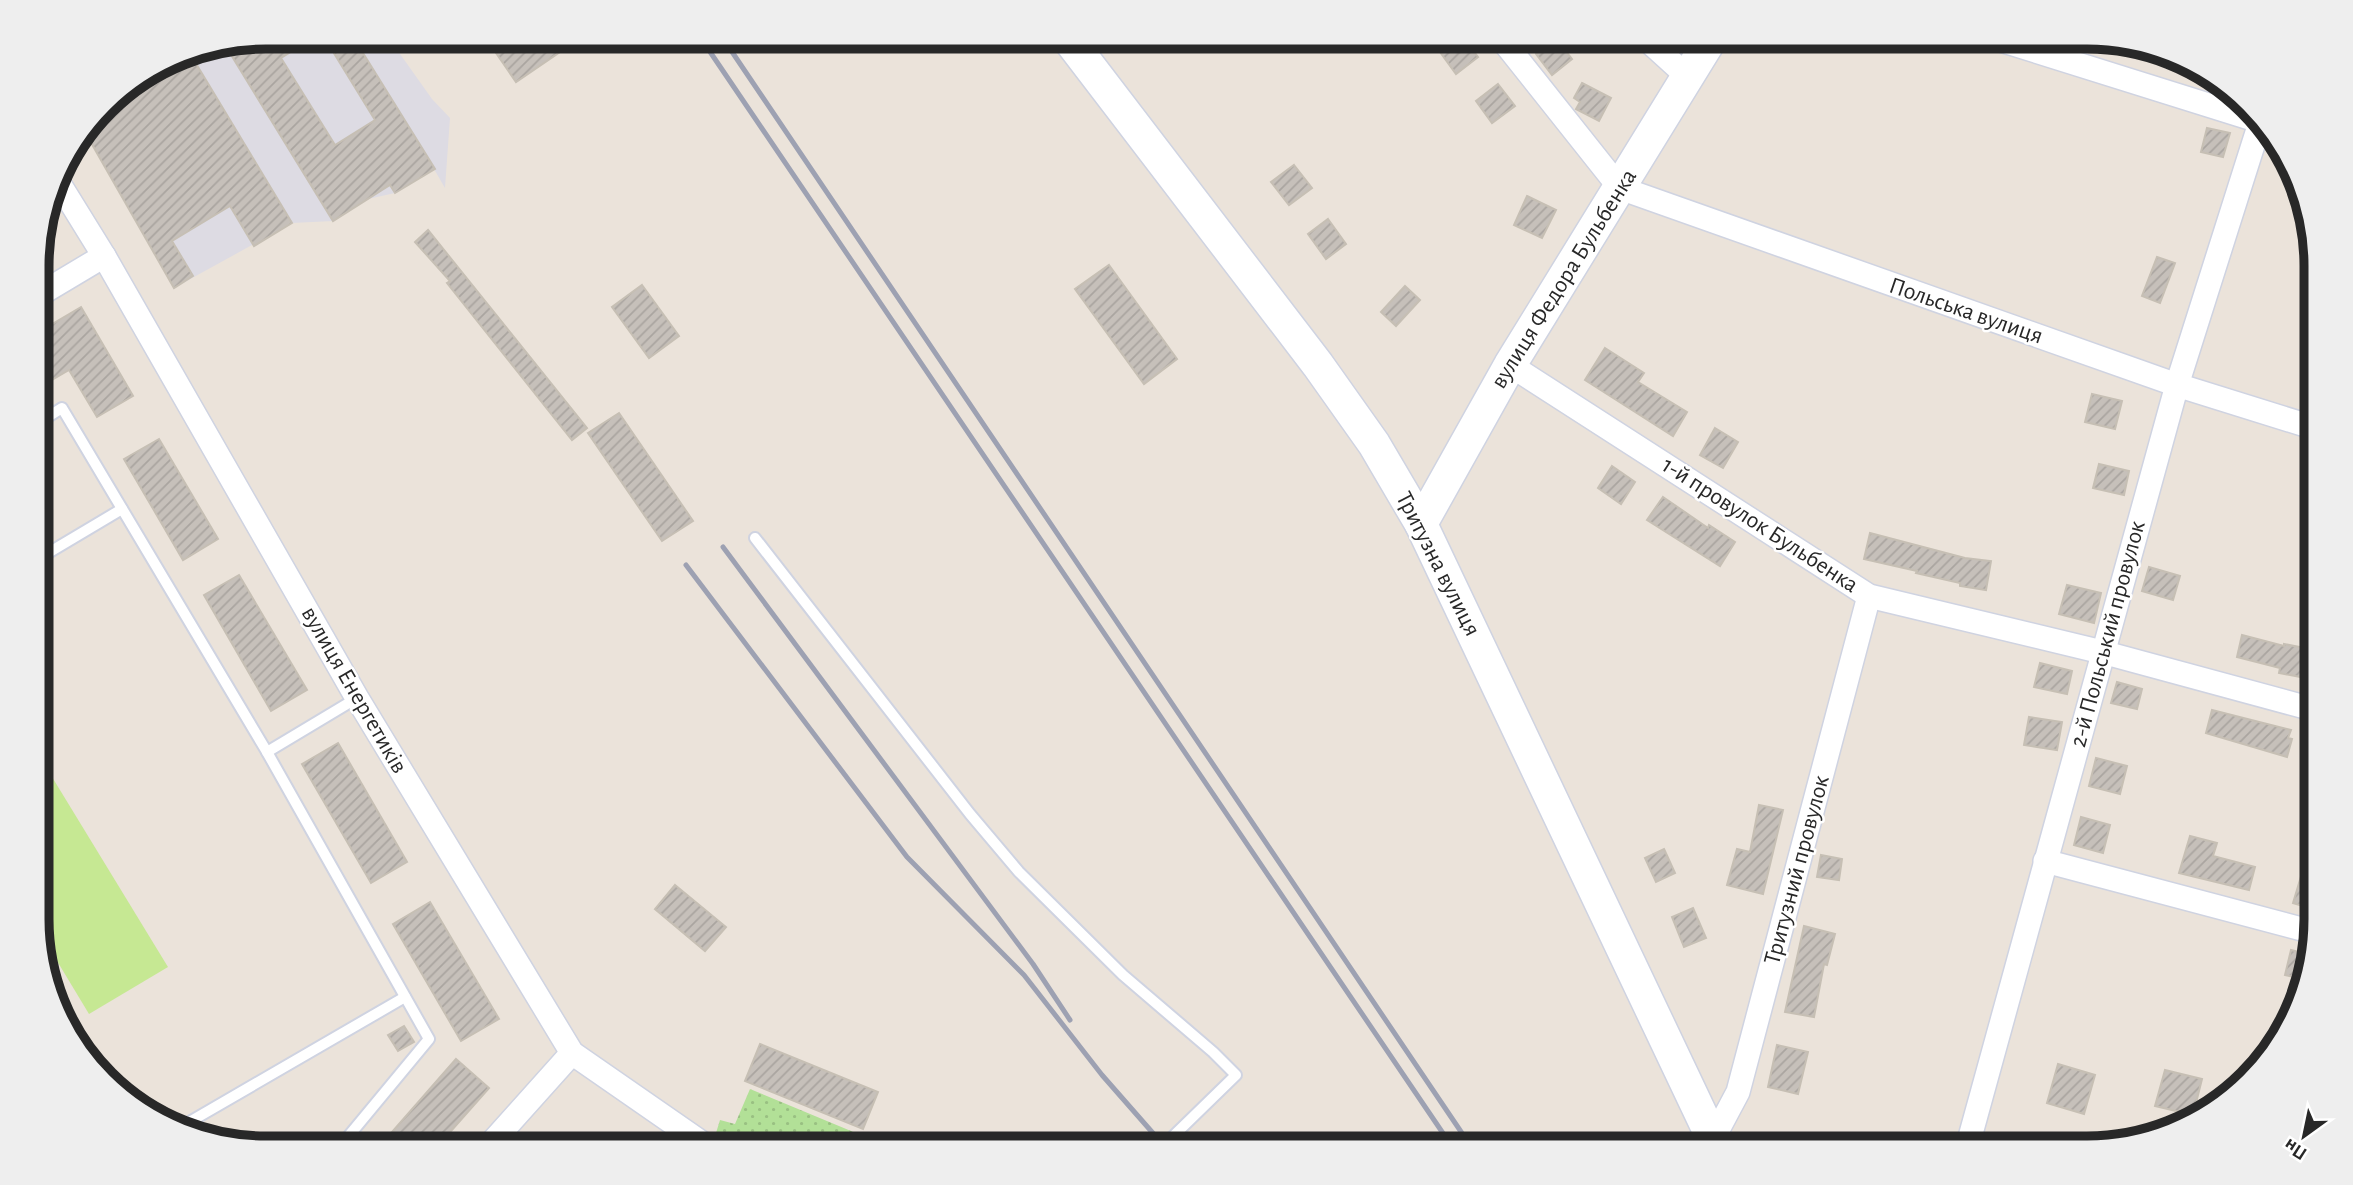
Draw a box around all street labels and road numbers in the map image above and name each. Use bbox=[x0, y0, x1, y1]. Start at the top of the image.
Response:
street label: вулиця Федора Бульбенка bbox=[1487, 165, 1641, 393]
street label: Польська вулиця bbox=[1886, 273, 2046, 349]
street label: 1-й провулок Бульбенка bbox=[1658, 453, 1862, 597]
street label: Тритузна вулиця bbox=[1391, 488, 1485, 640]
street label: 2-й Польський провулок bbox=[2066, 518, 2150, 750]
street label: вулиця Енергетиків bbox=[297, 603, 411, 777]
street label: Тритузний провулок bbox=[1760, 773, 1834, 967]

